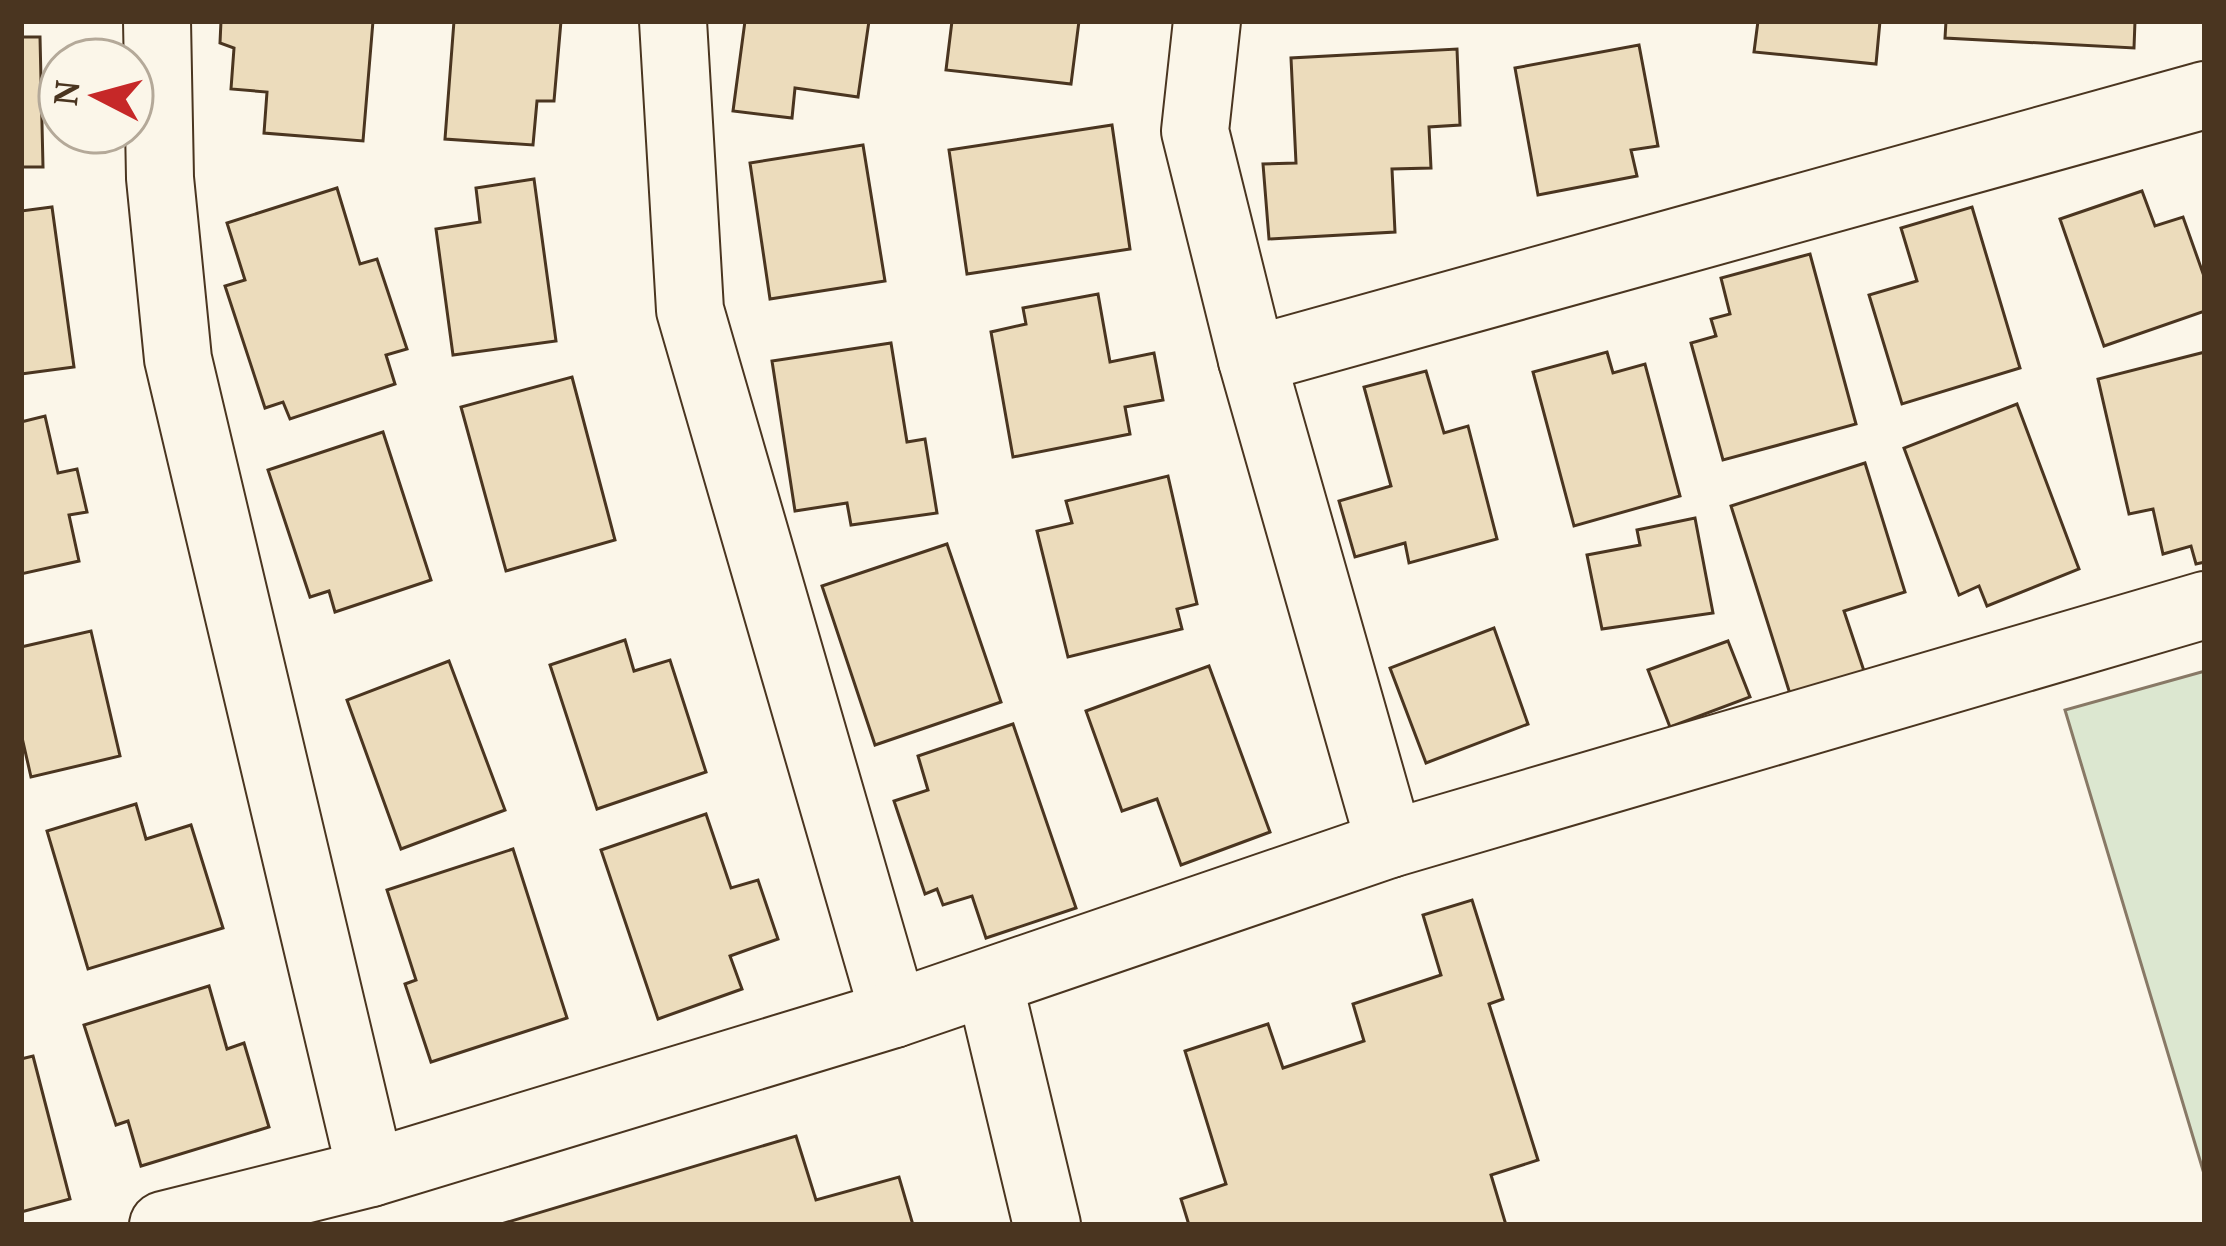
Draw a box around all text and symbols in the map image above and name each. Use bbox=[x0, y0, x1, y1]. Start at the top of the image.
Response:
north arrow bbox=[36, 36, 156, 156]
text: N bbox=[43, 78, 88, 107]

